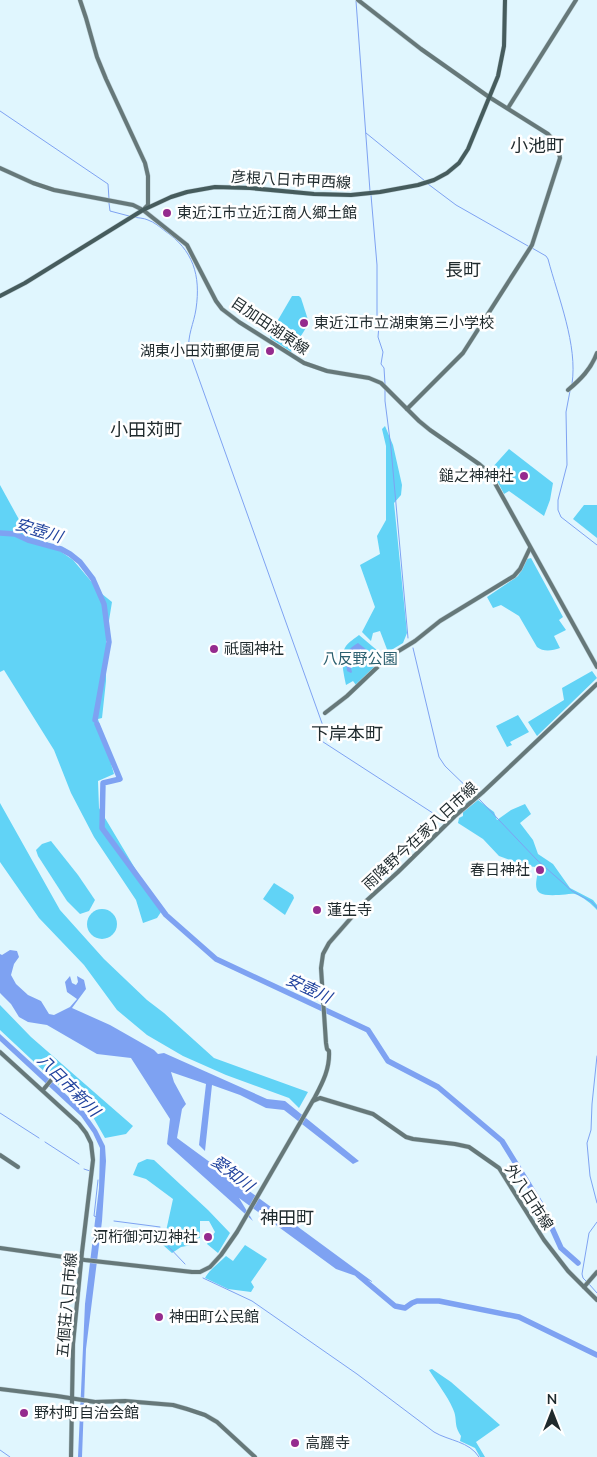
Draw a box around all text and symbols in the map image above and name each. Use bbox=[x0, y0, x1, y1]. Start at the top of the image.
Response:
district label: 小池町 bbox=[510, 134, 564, 158]
street label: 彦根八日市甲西線 bbox=[231, 167, 351, 193]
place label: 東近江市立近江商人郷土館 bbox=[177, 203, 357, 223]
marker: 東近江市立近江商人郷土館 bbox=[161, 207, 173, 219]
district label: 長町 bbox=[445, 258, 481, 282]
street label: 目加田湖東線 bbox=[227, 293, 313, 359]
place label: 東近江市立湖東第三小学校 bbox=[314, 313, 494, 333]
marker: 東近江市立湖東第三小学校 bbox=[298, 317, 310, 329]
place label: 湖東小田苅郵便局 bbox=[140, 341, 260, 361]
marker: 湖東小田苅郵便局 bbox=[264, 345, 276, 357]
district label: 小田苅町 bbox=[110, 418, 182, 442]
place label: 鎚之神神社 bbox=[439, 466, 514, 486]
marker: 鎚之神神社 bbox=[518, 470, 530, 482]
water label: 安壺川 bbox=[13, 513, 67, 549]
place label: 祇園神社 bbox=[224, 639, 284, 659]
marker: 祇園神社 bbox=[208, 643, 220, 655]
park label: 八反野公園 bbox=[322, 649, 398, 669]
district label: 下岸本町 bbox=[311, 722, 383, 746]
street label: 雨降野今在家八日市線 bbox=[358, 778, 482, 894]
place label: 春日神社 bbox=[470, 860, 530, 880]
marker: 春日神社 bbox=[534, 864, 546, 876]
place label: 蓮生寺 bbox=[327, 900, 372, 920]
marker: 蓮生寺 bbox=[311, 904, 323, 916]
water label: 安壺川 bbox=[282, 969, 337, 1010]
water label: 八日市新川 bbox=[32, 1050, 106, 1123]
water label: 愛知川 bbox=[207, 1151, 260, 1198]
street label: 外八日市線 bbox=[500, 1160, 558, 1234]
district label: 神田町 bbox=[260, 1206, 314, 1230]
place label: 河桁御河辺神社 bbox=[93, 1227, 198, 1247]
marker: 河桁御河辺神社 bbox=[202, 1231, 214, 1243]
street label: 五個荘八日市線 bbox=[52, 1252, 82, 1358]
place label: 神田町公民館 bbox=[169, 1307, 259, 1327]
marker: 神田町公民館 bbox=[153, 1311, 165, 1323]
north arrow bbox=[527, 1387, 577, 1437]
text: N bbox=[547, 1390, 557, 1409]
place label: 野村町自治会館 bbox=[34, 1403, 139, 1423]
marker: 野村町自治会館 bbox=[18, 1407, 30, 1419]
place label: 高麗寺 bbox=[305, 1433, 350, 1453]
marker: 高麗寺 bbox=[289, 1437, 301, 1449]

